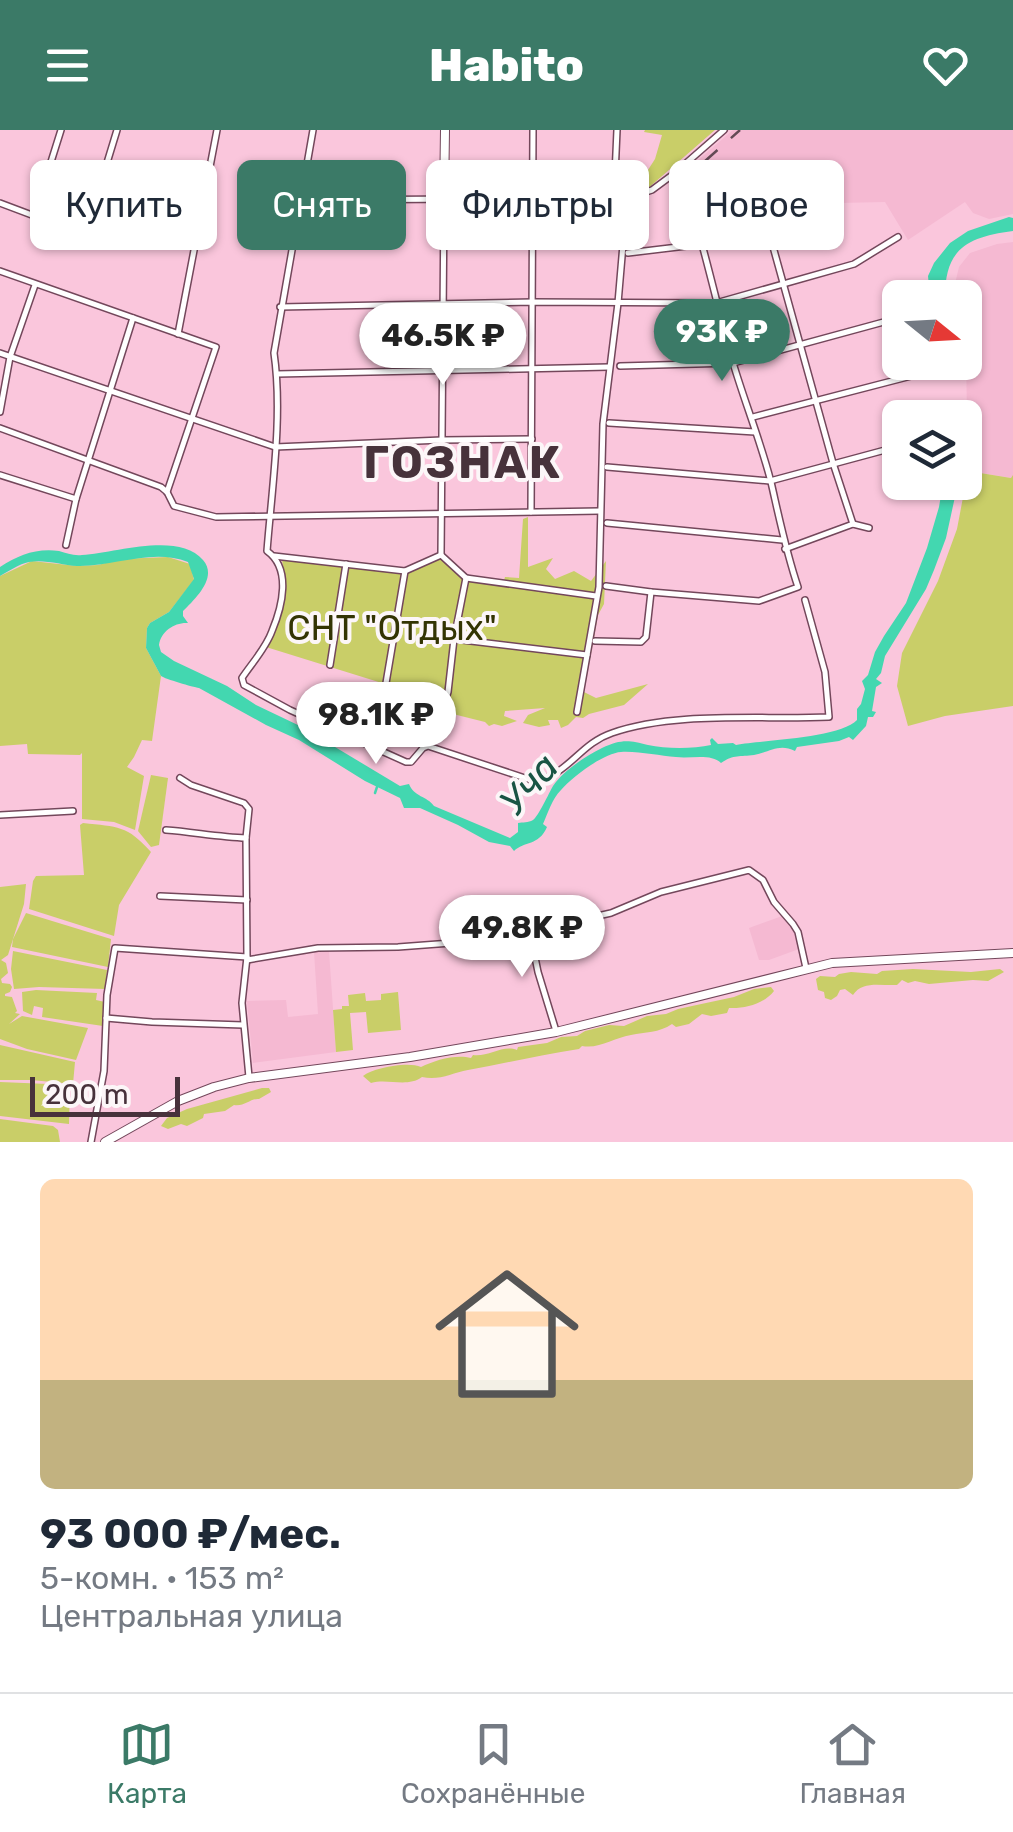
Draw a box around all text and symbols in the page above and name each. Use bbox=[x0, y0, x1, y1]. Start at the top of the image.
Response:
icon: menu bbox=[40, 38, 95, 93]
icon: heart bbox=[918, 38, 973, 93]
text: Habito bbox=[429, 39, 584, 92]
chip: Купить bbox=[30, 160, 217, 250]
chip: Снять bbox=[237, 160, 406, 250]
chip: Фильтры bbox=[426, 160, 649, 250]
chip: Новое bbox=[669, 160, 844, 250]
north arrow bbox=[882, 280, 982, 380]
map controls bbox=[882, 280, 982, 500]
pin: 93K ₽ bbox=[652, 299, 792, 384]
pin: 46.5K ₽ bbox=[351, 303, 535, 388]
text: 93K ₽ bbox=[676, 312, 768, 350]
text: 46.5K ₽ bbox=[381, 316, 505, 354]
button: layers bbox=[882, 400, 982, 500]
district label: ГОЗНАК bbox=[363, 436, 563, 489]
park label: СНТ "Отдых" bbox=[287, 607, 497, 649]
pin: 98.1K ₽ bbox=[284, 682, 468, 767]
text: 98.1K ₽ bbox=[318, 695, 434, 733]
water label: Уча bbox=[490, 744, 568, 824]
pin: 49.8K ₽ bbox=[430, 895, 614, 980]
text: 49.8K ₽ bbox=[461, 908, 583, 946]
scale bar bbox=[30, 1072, 180, 1116]
text: 200 m bbox=[45, 1078, 129, 1111]
icon: home bbox=[417, 1244, 597, 1424]
text: 93 000 ₽/мес. bbox=[40, 1509, 341, 1559]
text: 5-комн. · 153 m² bbox=[40, 1559, 284, 1597]
text: Центральная улица bbox=[40, 1597, 343, 1635]
tab: Карта bbox=[107, 1717, 187, 1810]
tab: Сохранённые bbox=[401, 1717, 585, 1810]
tab: Главная bbox=[799, 1717, 906, 1810]

